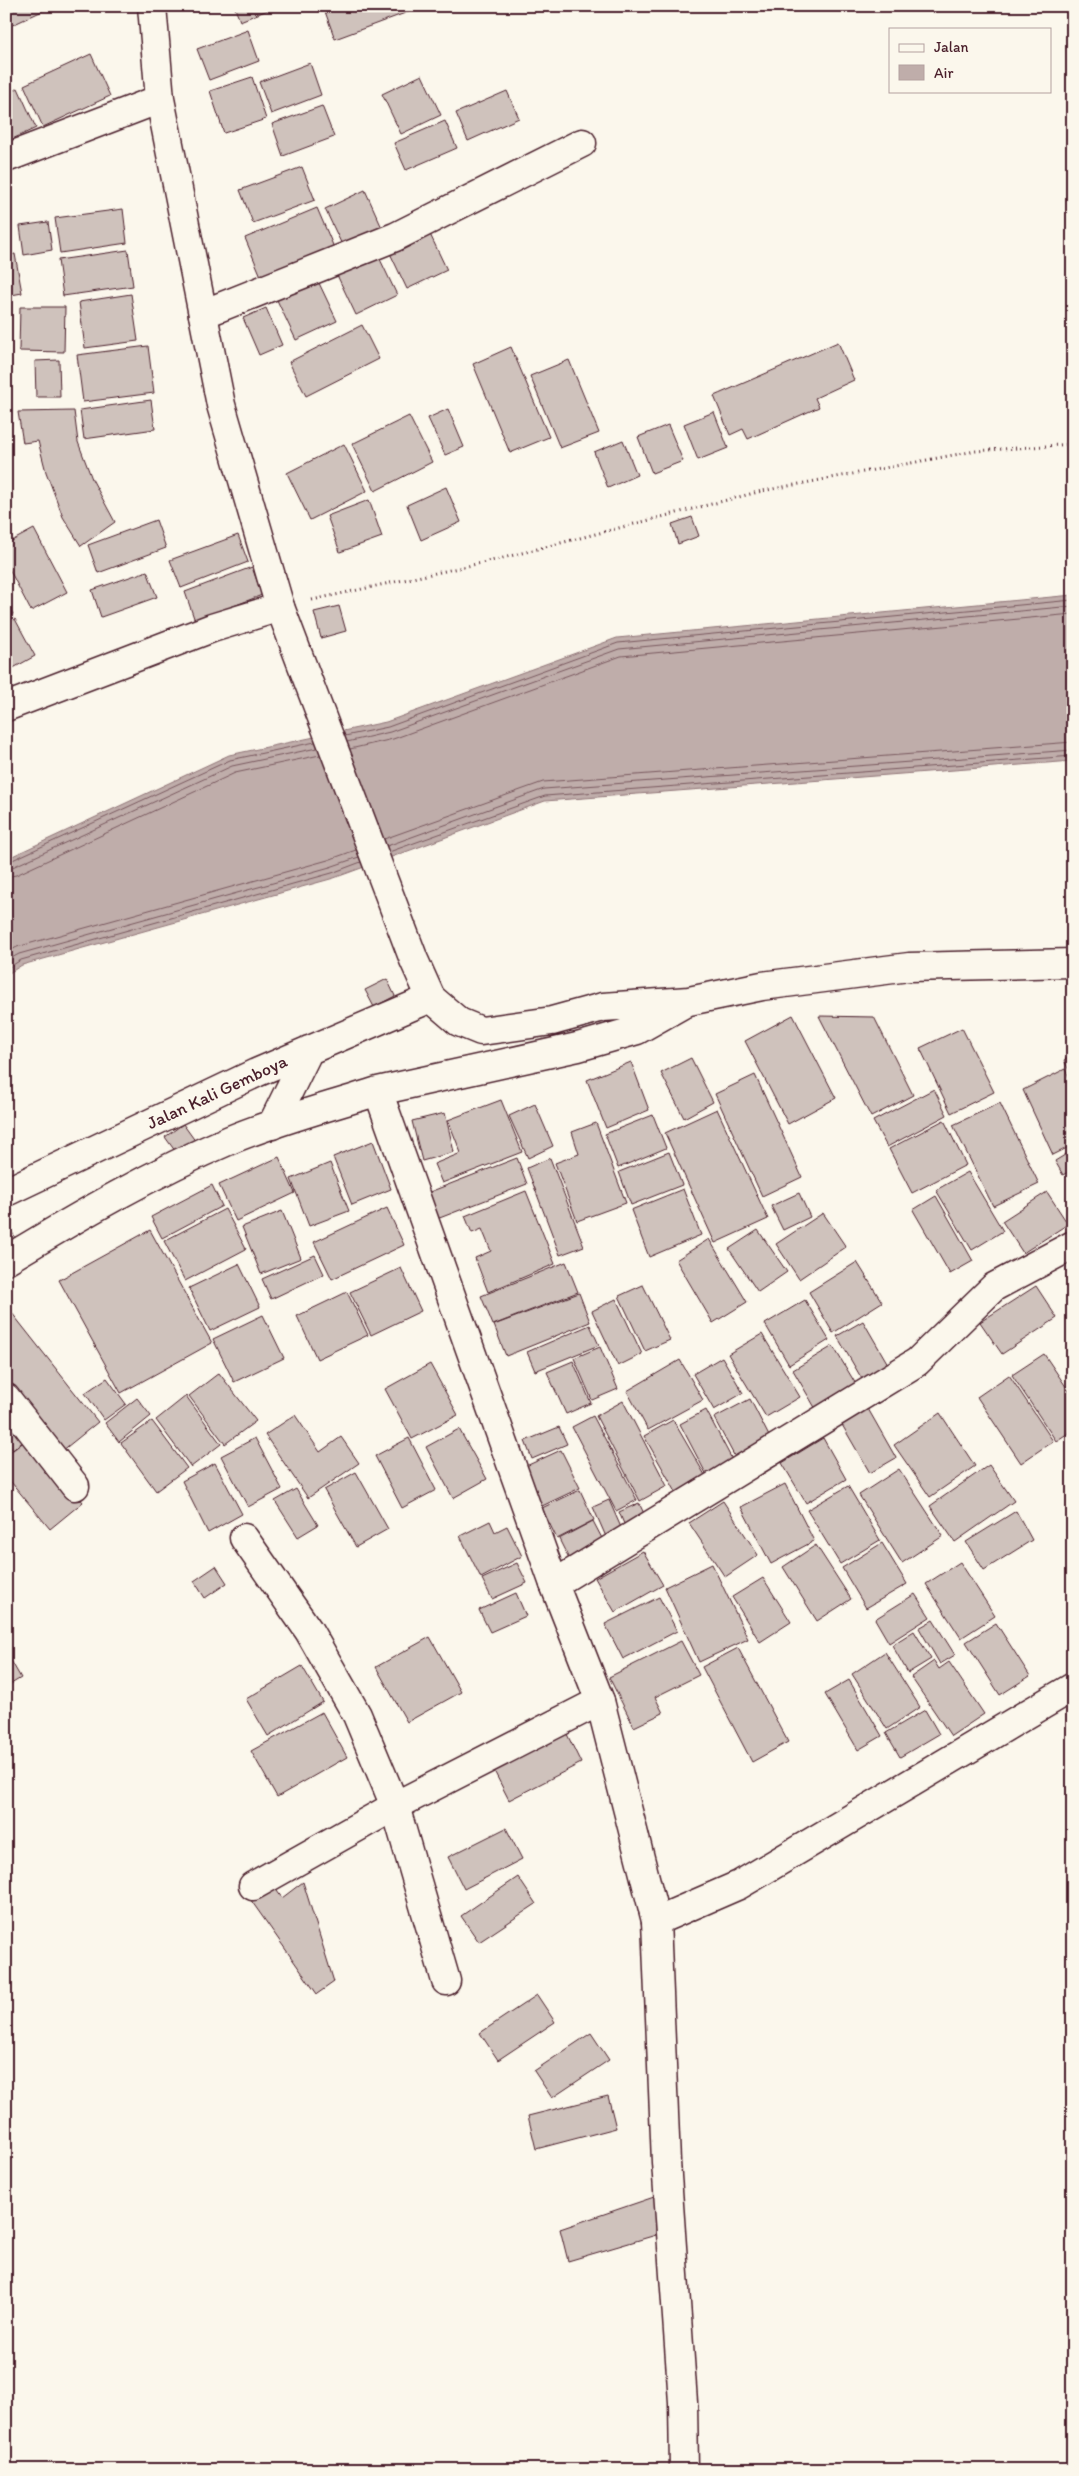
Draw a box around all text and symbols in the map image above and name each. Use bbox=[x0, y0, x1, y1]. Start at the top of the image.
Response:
legend bbox=[889, 28, 1052, 92]
text: Jalan bbox=[934, 38, 968, 56]
text: Air bbox=[934, 64, 953, 82]
street label: Jalan Kali Gemboya bbox=[143, 1050, 291, 1134]

